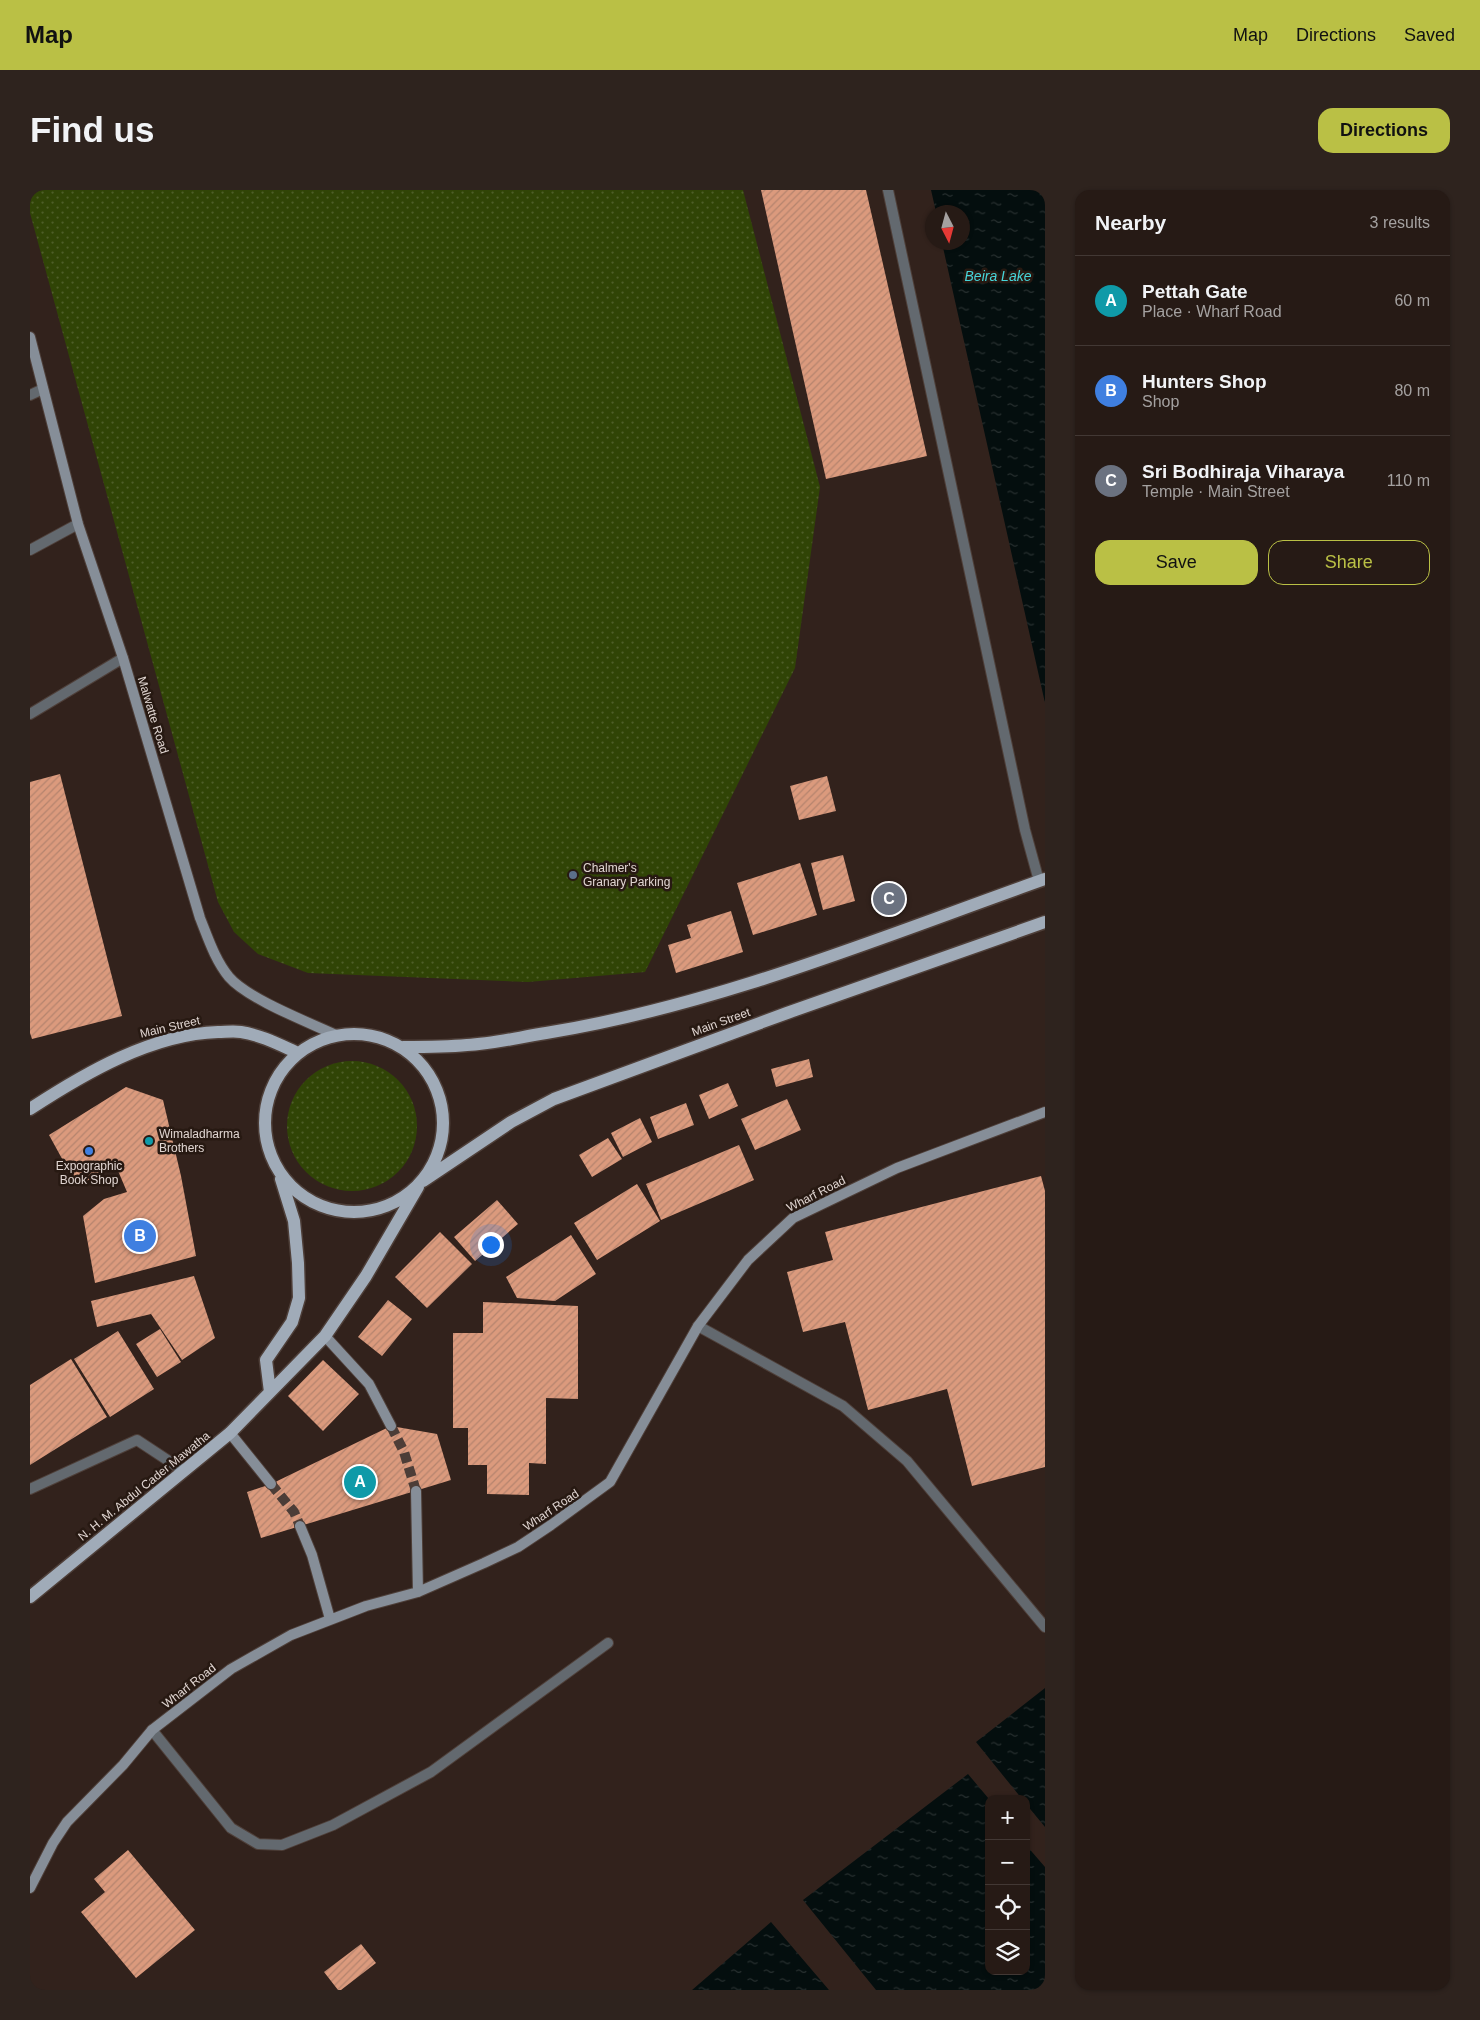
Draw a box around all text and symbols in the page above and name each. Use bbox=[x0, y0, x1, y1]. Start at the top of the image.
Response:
text: Map bbox=[25, 21, 73, 48]
text: Map bbox=[1233, 25, 1268, 45]
text: Directions bbox=[1296, 25, 1376, 45]
text: Saved bbox=[1404, 25, 1455, 45]
button: Directions bbox=[1318, 108, 1450, 153]
text: Find us bbox=[30, 110, 154, 149]
north arrow bbox=[925, 205, 970, 250]
text: Nearby bbox=[1095, 211, 1166, 234]
text: 3 results bbox=[1370, 214, 1430, 231]
water label: Beira Lake bbox=[965, 268, 1032, 284]
text: Pettah Gate bbox=[1142, 281, 1248, 302]
text: A bbox=[1105, 292, 1117, 309]
text: 60 m bbox=[1394, 292, 1430, 309]
text: Place · Wharf Road bbox=[1142, 303, 1282, 320]
text: Hunters Shop bbox=[1142, 371, 1267, 392]
text: B bbox=[1105, 382, 1117, 399]
text: 80 m bbox=[1394, 382, 1430, 399]
text: Shop bbox=[1142, 393, 1179, 410]
text: Sri Bodhiraja Viharaya bbox=[1142, 461, 1344, 482]
text: C bbox=[1105, 472, 1117, 489]
text: 110 m bbox=[1387, 472, 1430, 489]
text: Temple · Main Street bbox=[1142, 483, 1290, 500]
button: Save bbox=[1095, 540, 1258, 585]
button: Share bbox=[1268, 540, 1430, 585]
street label: Malwatte Road bbox=[135, 675, 171, 755]
place label: Chalmer's Granary Parking bbox=[583, 861, 670, 889]
marker: Chalmer's Granary Parking bbox=[567, 869, 579, 881]
pin: C bbox=[873, 880, 905, 918]
street label: Main Street bbox=[690, 1005, 753, 1039]
street label: Main Street bbox=[139, 1013, 202, 1041]
place label: Wimaladharma Brothers bbox=[159, 1127, 240, 1155]
marker: Wimaladharma Brothers bbox=[143, 1135, 155, 1147]
marker: Expographic Book Shop bbox=[83, 1145, 95, 1157]
place label: Expographic Book Shop bbox=[56, 1159, 122, 1187]
street label: Wharf Road bbox=[784, 1173, 848, 1215]
pin: B bbox=[124, 1217, 156, 1255]
your location bbox=[478, 1232, 504, 1258]
street label: N. H. M. Abdul Cader Mawatha bbox=[75, 1428, 213, 1543]
pin: A bbox=[344, 1463, 376, 1501]
street label: Wharf Road bbox=[521, 1486, 581, 1534]
street label: Wharf Road bbox=[159, 1661, 219, 1711]
map controls bbox=[985, 1795, 1030, 1975]
button: + bbox=[985, 1795, 1030, 1840]
button: − bbox=[985, 1840, 1030, 1885]
button: locate bbox=[985, 1885, 1030, 1930]
button: layers bbox=[985, 1930, 1030, 1975]

